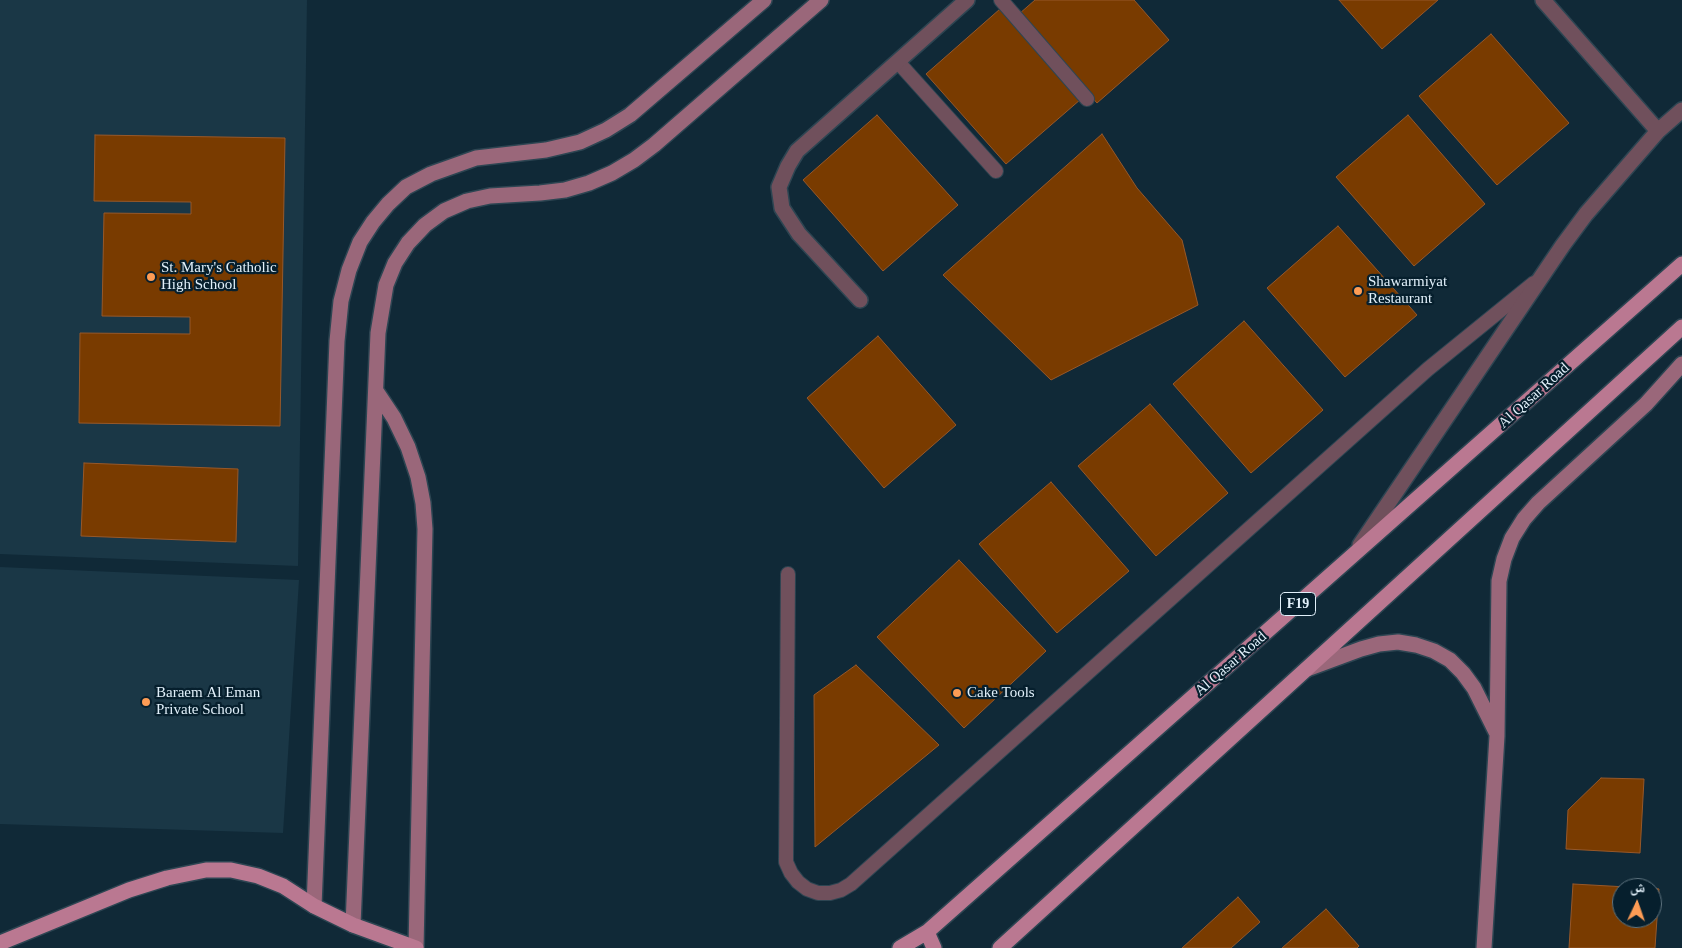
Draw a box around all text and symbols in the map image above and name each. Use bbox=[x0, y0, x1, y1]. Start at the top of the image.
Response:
place label: St. Mary's Catholic High School bbox=[161, 259, 291, 294]
marker: St. Mary's Catholic High School bbox=[145, 271, 157, 283]
place label: Shawarmiyat Restaurant bbox=[1368, 273, 1464, 308]
marker: Shawarmiyat Restaurant bbox=[1352, 285, 1364, 297]
street label: Al Qasar Road bbox=[1491, 356, 1577, 436]
road number: F19 bbox=[1280, 592, 1316, 616]
street label: Al Qasar Road bbox=[1187, 624, 1275, 704]
place label: Baraem Al Eman Private School bbox=[156, 684, 275, 719]
place label: Cake Tools bbox=[967, 684, 1042, 702]
marker: Cake Tools bbox=[951, 687, 963, 699]
marker: Baraem Al Eman Private School bbox=[140, 696, 152, 708]
text: ش bbox=[1630, 877, 1646, 901]
north arrow bbox=[1612, 878, 1662, 928]

